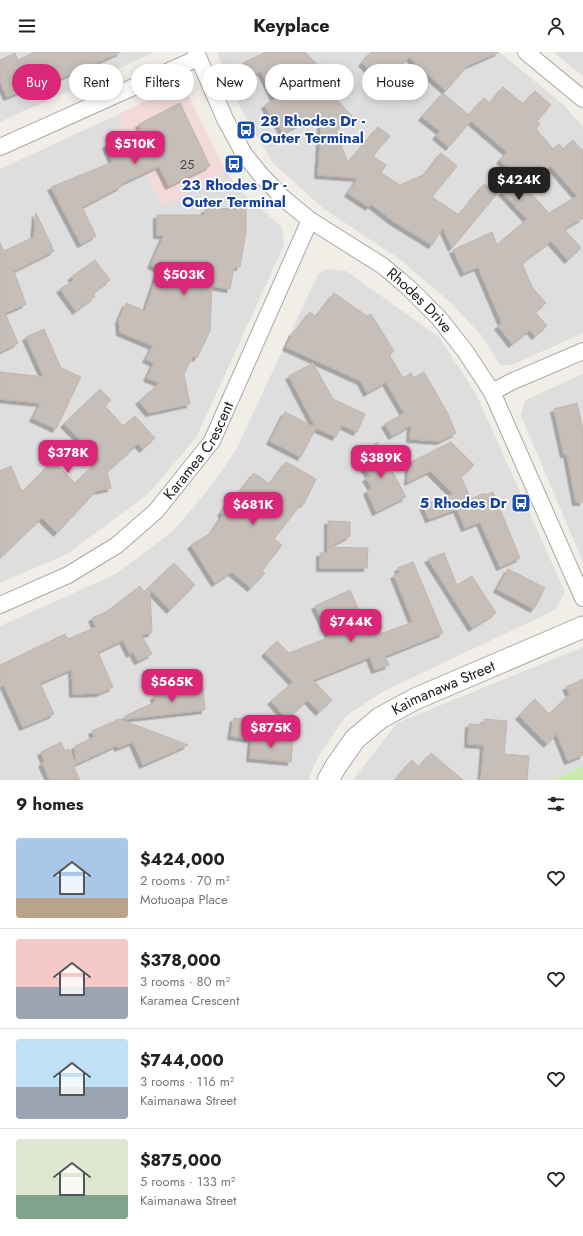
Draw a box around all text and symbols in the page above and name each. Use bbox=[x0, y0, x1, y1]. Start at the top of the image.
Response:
text: Keyplace bbox=[253, 13, 330, 39]
icon: menu bbox=[16, 15, 38, 37]
icon: person bbox=[545, 15, 567, 37]
chip: Buy bbox=[12, 64, 61, 100]
chip: Rent bbox=[69, 64, 123, 100]
chip: Filters bbox=[131, 64, 194, 100]
chip: New bbox=[202, 64, 257, 100]
chip: Apartment bbox=[265, 64, 354, 100]
chip: House bbox=[362, 64, 428, 100]
place label: 28 Rhodes Dr - Outer Terminal bbox=[260, 110, 366, 149]
bus stop icon: 28 Rhodes Dr - Outer Terminal bbox=[235, 119, 257, 141]
pin: $510K bbox=[107, 131, 163, 165]
text: $510K bbox=[115, 134, 155, 153]
bus stop icon: 23 Rhodes Dr - Outer Terminal bbox=[223, 153, 245, 175]
house number: 25 bbox=[180, 155, 194, 174]
pin: $424K bbox=[491, 167, 547, 201]
text: $424K bbox=[497, 170, 541, 189]
place label: 23 Rhodes Dr - Outer Terminal bbox=[182, 174, 287, 213]
pin: $503K bbox=[156, 262, 212, 296]
street label: Rhodes Drive bbox=[382, 263, 458, 338]
text: $503K bbox=[163, 265, 205, 284]
street label: Karamea Crescent bbox=[158, 398, 239, 504]
pin: $378K bbox=[40, 440, 96, 474]
text: $378K bbox=[47, 443, 89, 462]
pin: $389K bbox=[353, 445, 409, 479]
text: $389K bbox=[360, 448, 402, 467]
pin: $681K bbox=[225, 492, 281, 526]
place label: 5 Rhodes Dr bbox=[419, 492, 508, 514]
bus stop icon: 5 Rhodes Dr bbox=[510, 492, 532, 514]
text: $681K bbox=[233, 495, 273, 514]
pin: $744K bbox=[323, 609, 379, 643]
text: $744K bbox=[329, 612, 373, 631]
street label: Kaimanawa Street bbox=[388, 655, 499, 721]
pin: $565K bbox=[144, 669, 200, 703]
text: $565K bbox=[151, 672, 193, 691]
pin: $875K bbox=[243, 715, 299, 749]
text: $875K bbox=[250, 718, 292, 737]
text: 9 homes bbox=[16, 792, 84, 816]
icon: filters bbox=[545, 793, 567, 815]
text: $424,000 bbox=[140, 847, 225, 871]
icon: home bbox=[48, 854, 96, 902]
icon: heart bbox=[545, 867, 567, 889]
text: 2 rooms · 70 m² bbox=[140, 871, 230, 890]
text: Motuoapa Place bbox=[140, 890, 228, 909]
text: $378,000 bbox=[140, 948, 221, 972]
icon: home bbox=[48, 955, 96, 1003]
icon: heart bbox=[545, 968, 567, 990]
text: 3 rooms · 80 m² bbox=[140, 972, 230, 991]
text: Karamea Crescent bbox=[140, 991, 239, 1010]
text: $744,000 bbox=[140, 1048, 224, 1072]
icon: home bbox=[48, 1055, 96, 1103]
icon: heart bbox=[545, 1068, 567, 1090]
text: 3 rooms · 116 m² bbox=[140, 1072, 234, 1091]
text: Kaimanawa Street bbox=[140, 1091, 236, 1110]
text: $875,000 bbox=[140, 1148, 221, 1172]
icon: home bbox=[48, 1155, 96, 1203]
icon: heart bbox=[545, 1168, 567, 1190]
text: 5 rooms · 133 m² bbox=[140, 1172, 235, 1191]
text: Kaimanawa Street bbox=[140, 1191, 236, 1210]

